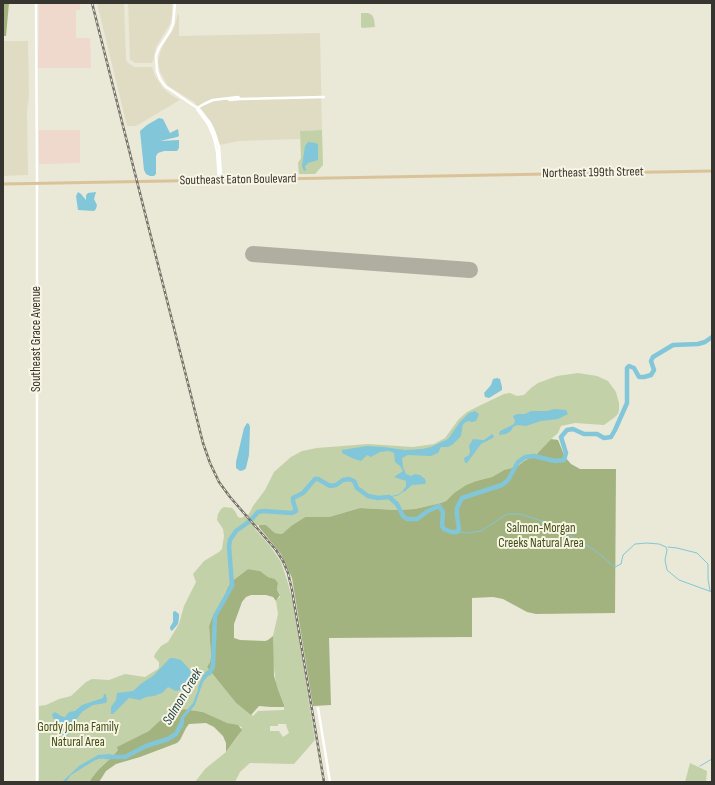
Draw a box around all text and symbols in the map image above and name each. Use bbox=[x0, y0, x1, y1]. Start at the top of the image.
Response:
street label: Northeast 199th Street bbox=[542, 164, 644, 182]
street label: Southeast Eaton Boulevard bbox=[179, 171, 297, 189]
street label: Southeast Grace Avenue bbox=[29, 286, 45, 392]
park label: Salmon-Morgan Creeks Natural Area bbox=[498, 521, 584, 552]
water label: Salmon Creek bbox=[160, 666, 206, 728]
park label: Gordy Jolma Family Natural Area bbox=[37, 720, 119, 751]

